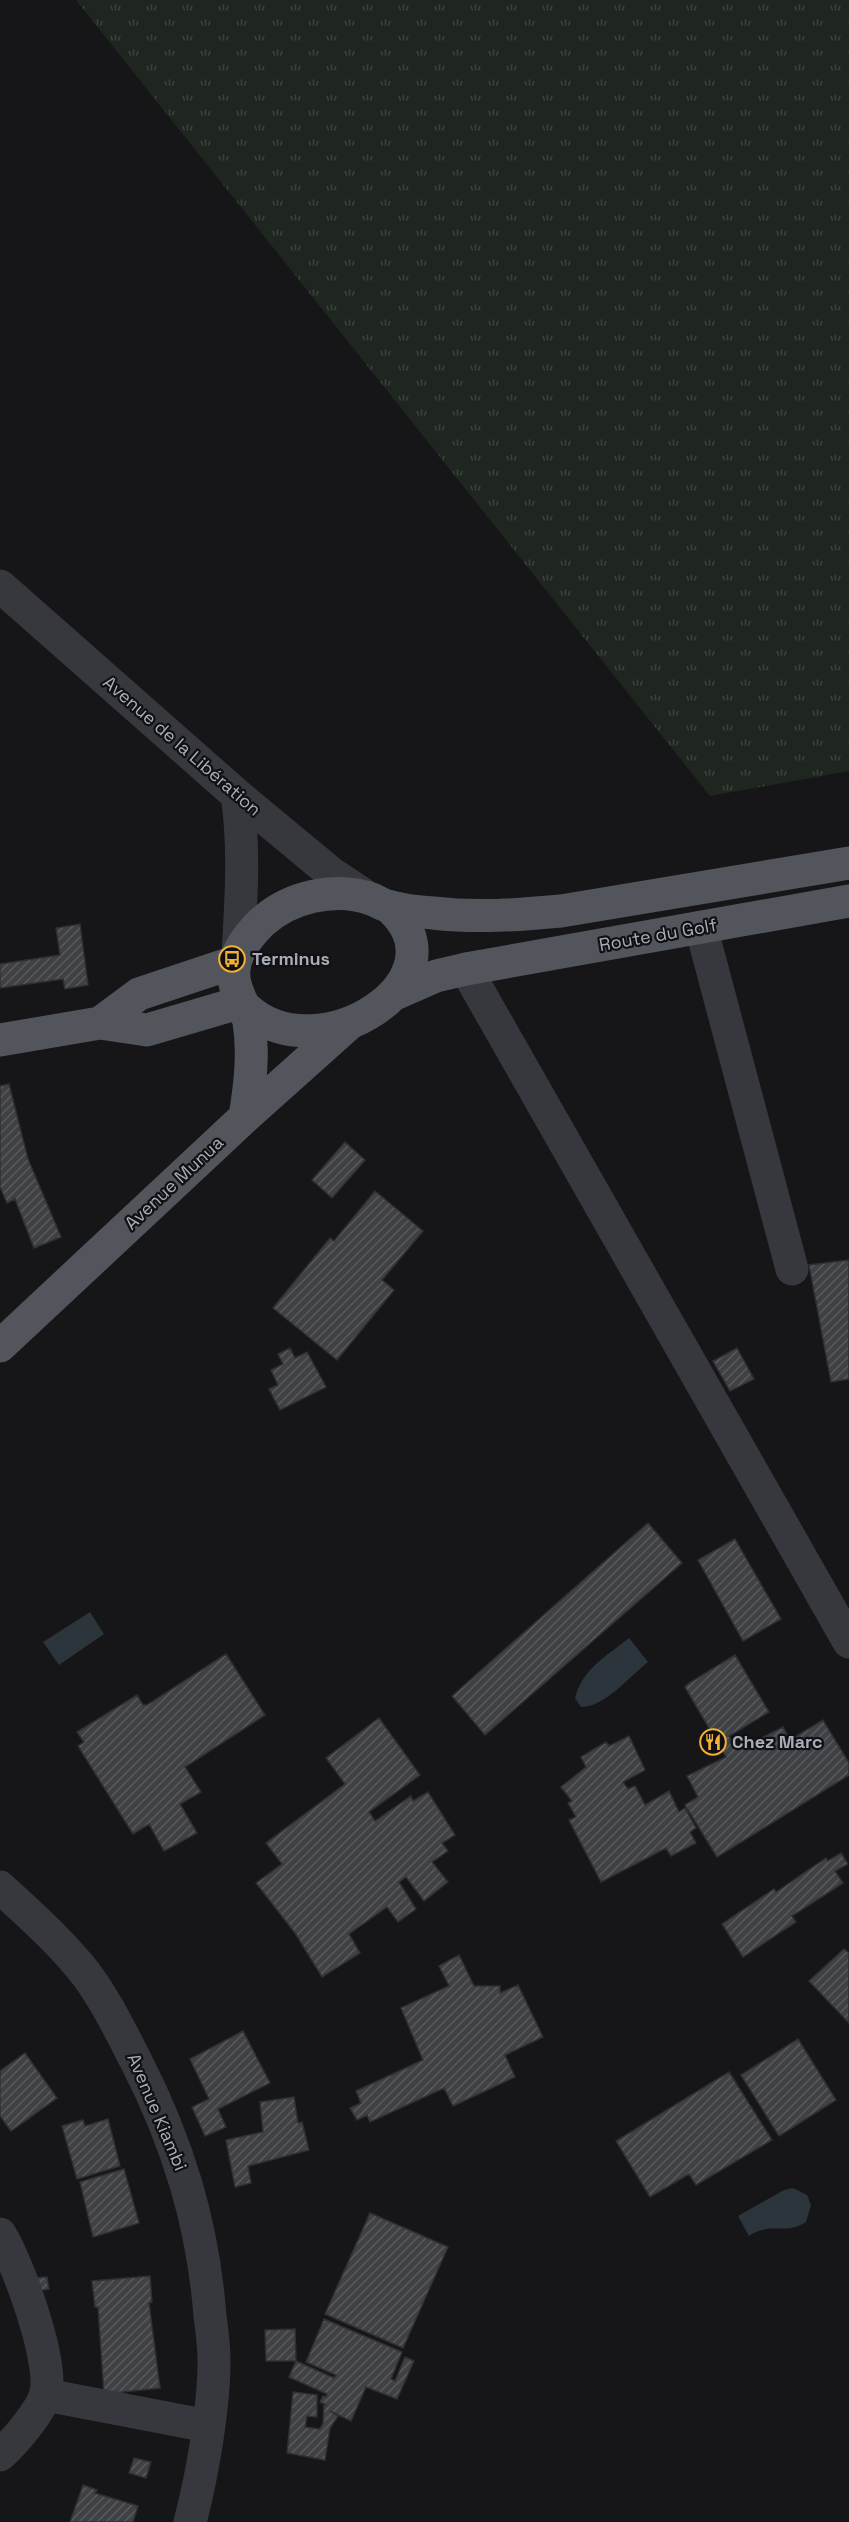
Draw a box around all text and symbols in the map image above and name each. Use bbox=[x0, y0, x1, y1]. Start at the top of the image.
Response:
street label: Avenue de la Libération bbox=[99, 671, 266, 821]
street label: Route du Golf bbox=[597, 913, 719, 956]
bus stop icon: Terminus bbox=[217, 944, 247, 974]
place label: Terminus bbox=[252, 947, 330, 970]
street label: Avenue Munua bbox=[119, 1131, 228, 1234]
restaurant icon: Chez Marc bbox=[698, 1727, 728, 1757]
place label: Chez Marc bbox=[732, 1730, 822, 1753]
street label: Avenue Kiambi bbox=[122, 2050, 193, 2174]

